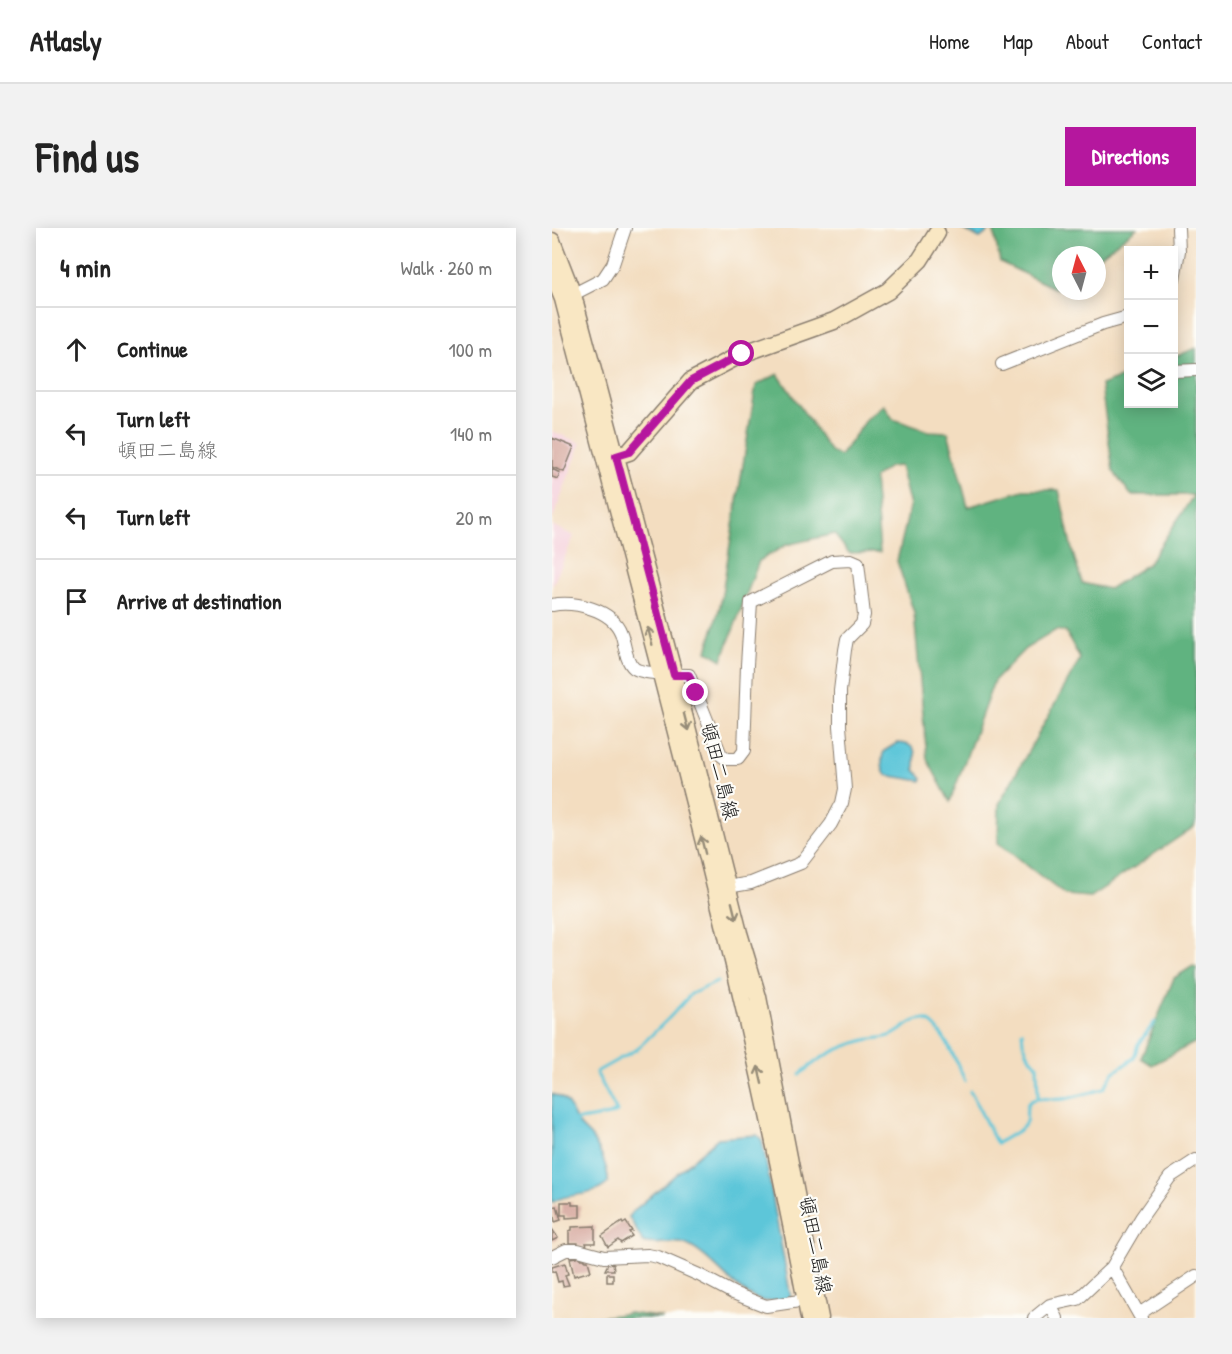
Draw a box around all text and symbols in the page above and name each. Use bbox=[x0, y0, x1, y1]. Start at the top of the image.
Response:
text: Atlasly bbox=[30, 22, 102, 60]
text: Home bbox=[929, 27, 970, 56]
text: Map bbox=[1003, 27, 1033, 56]
text: About bbox=[1066, 27, 1109, 56]
text: Contact bbox=[1142, 27, 1202, 56]
button: Directions bbox=[1065, 127, 1196, 186]
text: Find us bbox=[36, 128, 139, 185]
north arrow bbox=[1052, 246, 1106, 300]
map controls bbox=[1124, 246, 1178, 408]
button: + bbox=[1124, 246, 1178, 300]
text: 4 min bbox=[60, 250, 111, 285]
text: Walk · 260 m bbox=[401, 254, 492, 281]
button: − bbox=[1124, 300, 1178, 354]
icon: ahead bbox=[60, 333, 93, 366]
text: Continue bbox=[117, 334, 188, 364]
text: 100 m bbox=[449, 336, 492, 363]
route start bbox=[728, 340, 754, 366]
button: layers bbox=[1124, 354, 1178, 408]
text: Turn left bbox=[117, 404, 190, 434]
icon: left bbox=[60, 417, 93, 450]
text: 140 m bbox=[450, 420, 492, 447]
text: 頓田二島線 bbox=[117, 436, 217, 463]
icon: left bbox=[60, 501, 93, 534]
text: Turn left bbox=[117, 502, 190, 532]
text: 20 m bbox=[455, 504, 492, 531]
icon: arrive bbox=[60, 585, 93, 618]
text: Arrive at destination bbox=[117, 586, 282, 616]
one-way arrow bbox=[644, 627, 656, 646]
route end bbox=[682, 679, 708, 705]
one-way arrow bbox=[680, 712, 692, 731]
street label: 頓田二島線 bbox=[695, 719, 746, 823]
one-way arrow bbox=[697, 836, 709, 855]
one-way arrow bbox=[728, 901, 740, 920]
one-way arrow bbox=[753, 1066, 765, 1085]
street label: 頓田二島線 bbox=[794, 1193, 839, 1297]

